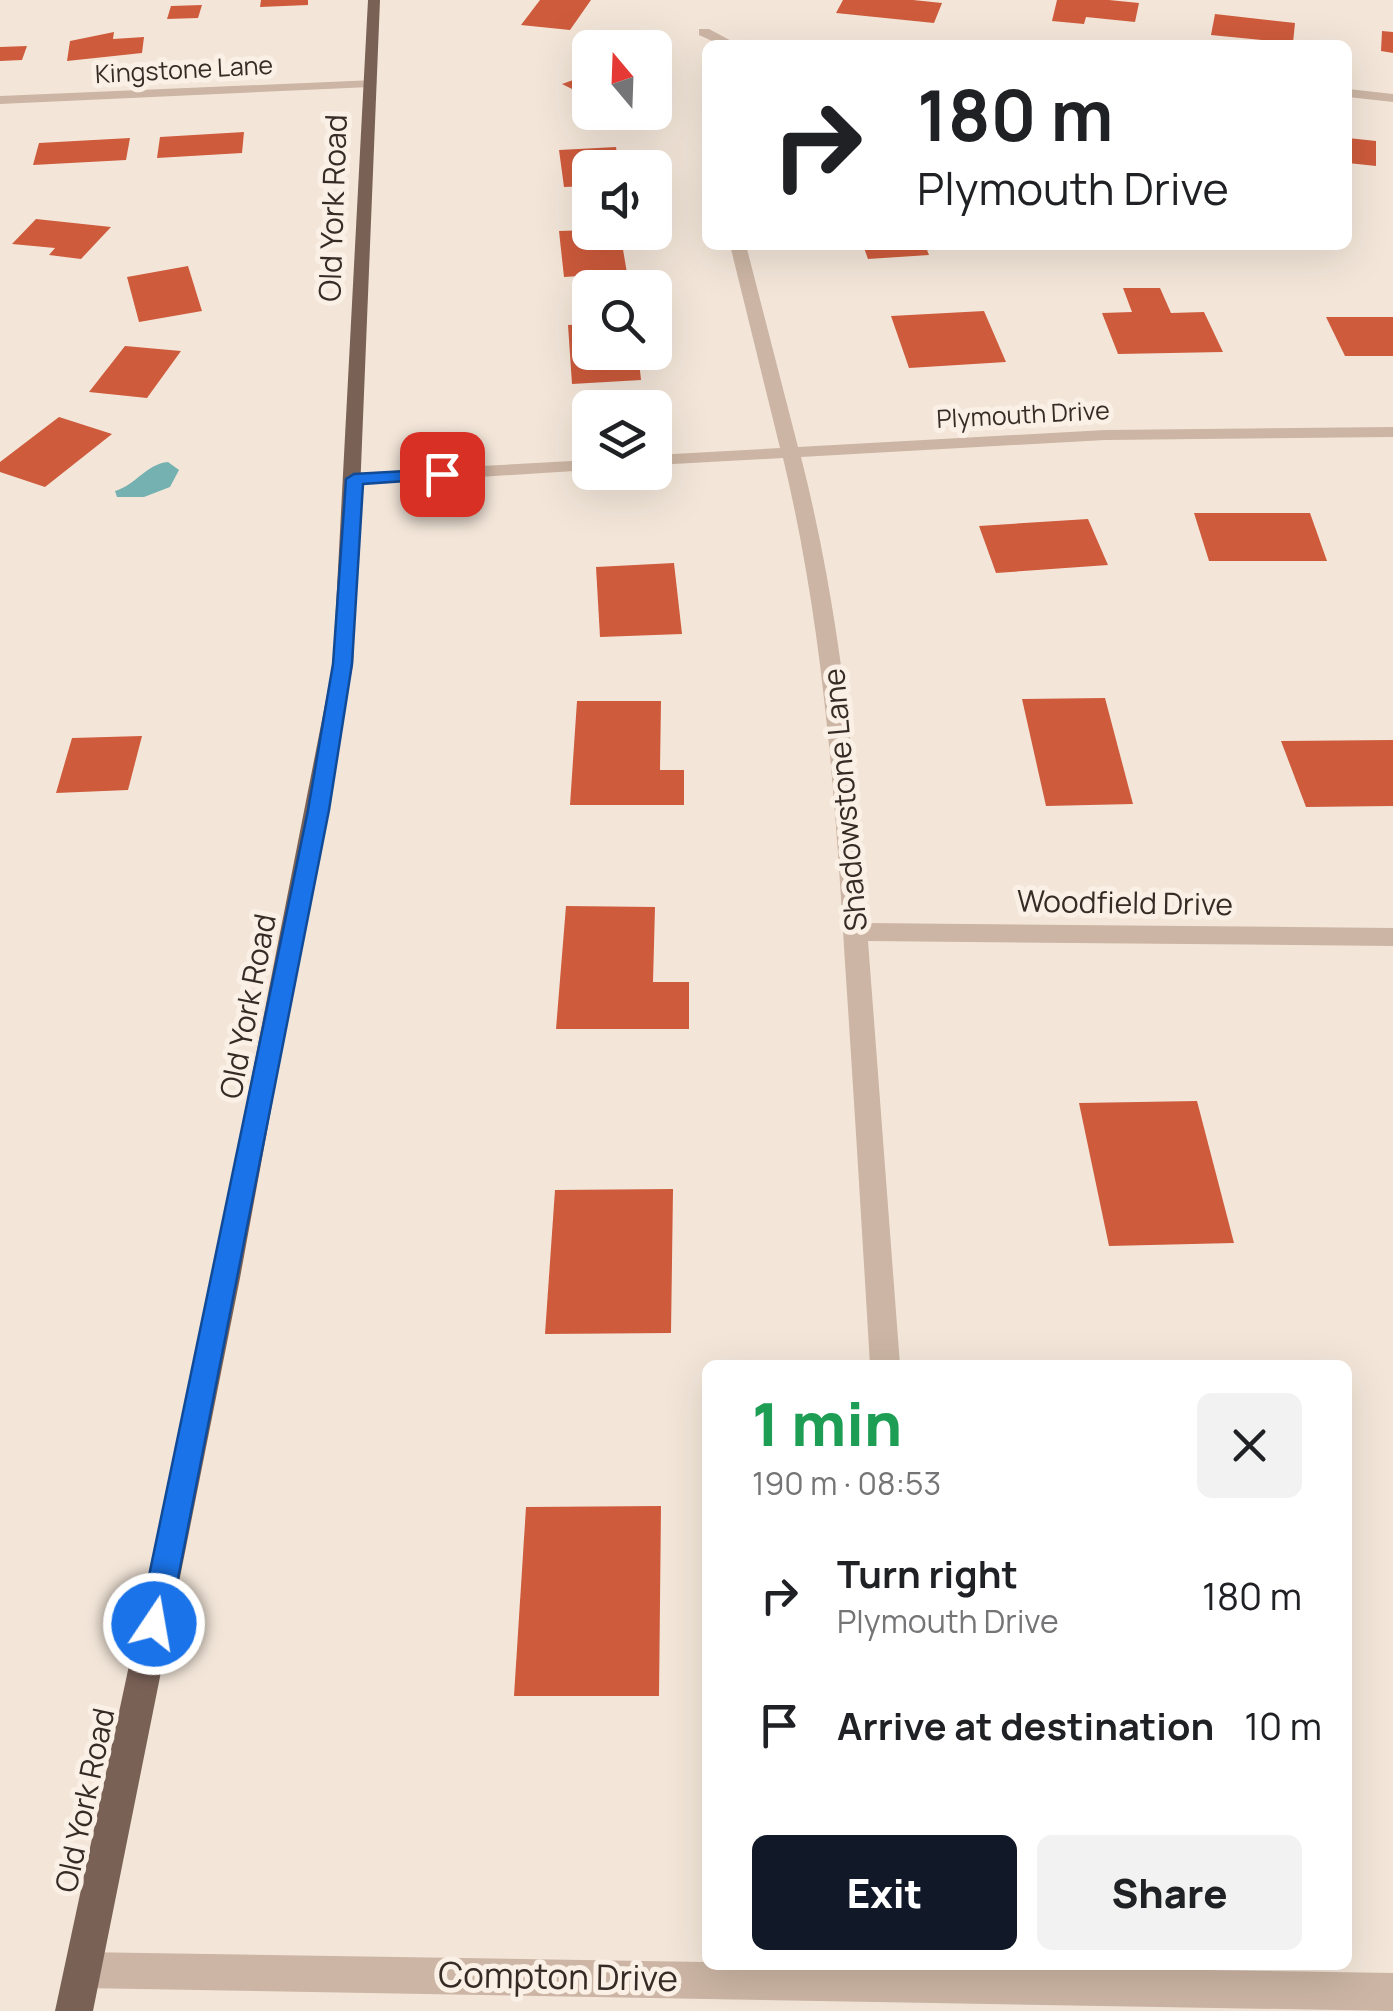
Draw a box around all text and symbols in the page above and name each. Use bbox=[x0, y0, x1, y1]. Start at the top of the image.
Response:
north arrow bbox=[572, 30, 672, 130]
map controls bbox=[572, 30, 672, 490]
street label: Kingstone Lane bbox=[94, 47, 274, 91]
text: 180 m bbox=[917, 66, 1114, 162]
icon: right bbox=[752, 80, 882, 210]
street label: Old York Road bbox=[308, 114, 356, 302]
button: sound bbox=[572, 150, 672, 250]
text: Plymouth Drive bbox=[917, 157, 1229, 219]
button: search bbox=[572, 270, 672, 370]
button: layers bbox=[572, 390, 672, 490]
street label: Plymouth Drive bbox=[936, 392, 1110, 436]
pin bbox=[400, 432, 485, 517]
icon: arrive bbox=[415, 447, 470, 502]
street label: Shadowstone Lane bbox=[812, 667, 876, 933]
street label: Woodfield Drive bbox=[1017, 880, 1233, 924]
street label: Old York Road bbox=[209, 910, 285, 1102]
text: 1 min bbox=[752, 1382, 902, 1464]
button: close bbox=[1197, 1393, 1302, 1498]
text: 190 m · 08:53 bbox=[752, 1461, 941, 1505]
text: Turn right bbox=[837, 1547, 1018, 1599]
icon: right bbox=[752, 1568, 807, 1623]
text: 180 m bbox=[1202, 1569, 1302, 1621]
position arrow bbox=[102, 1572, 206, 1676]
text: Plymouth Drive bbox=[837, 1599, 1059, 1643]
icon: arrive bbox=[752, 1698, 807, 1753]
text: Arrive at destination bbox=[837, 1699, 1214, 1751]
text: 10 m bbox=[1244, 1699, 1322, 1751]
street label: Old York Road bbox=[44, 1704, 124, 1896]
button: Exit bbox=[752, 1835, 1017, 1950]
button: Share bbox=[1037, 1835, 1302, 1950]
street label: Compton Drive bbox=[438, 1950, 678, 2002]

